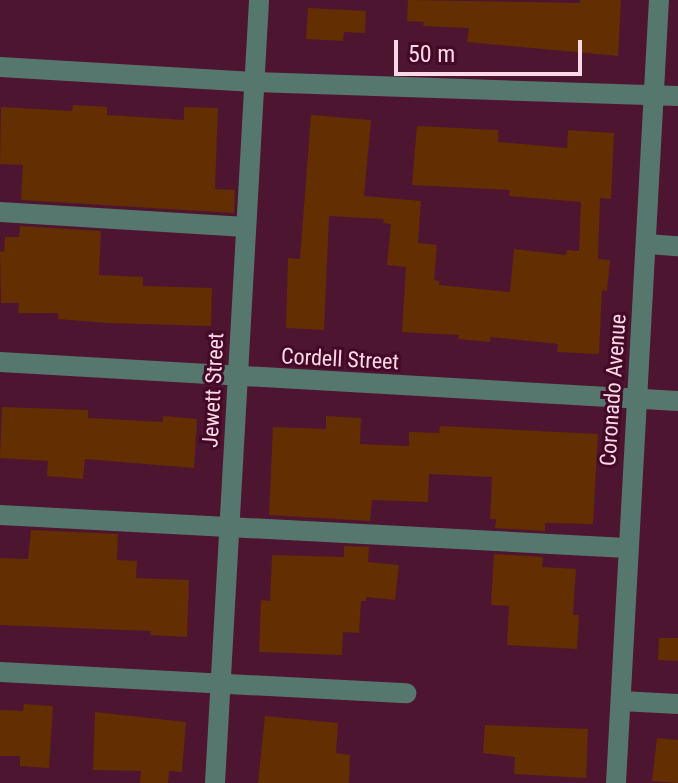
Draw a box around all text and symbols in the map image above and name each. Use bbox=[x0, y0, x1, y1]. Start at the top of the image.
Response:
scale bar bbox=[398, 24, 586, 74]
text: 50 m bbox=[408, 40, 455, 68]
street label: Coronado Avenue bbox=[595, 313, 631, 467]
street label: Jewett Street bbox=[197, 332, 229, 448]
street label: Cordell Street bbox=[280, 343, 400, 375]

